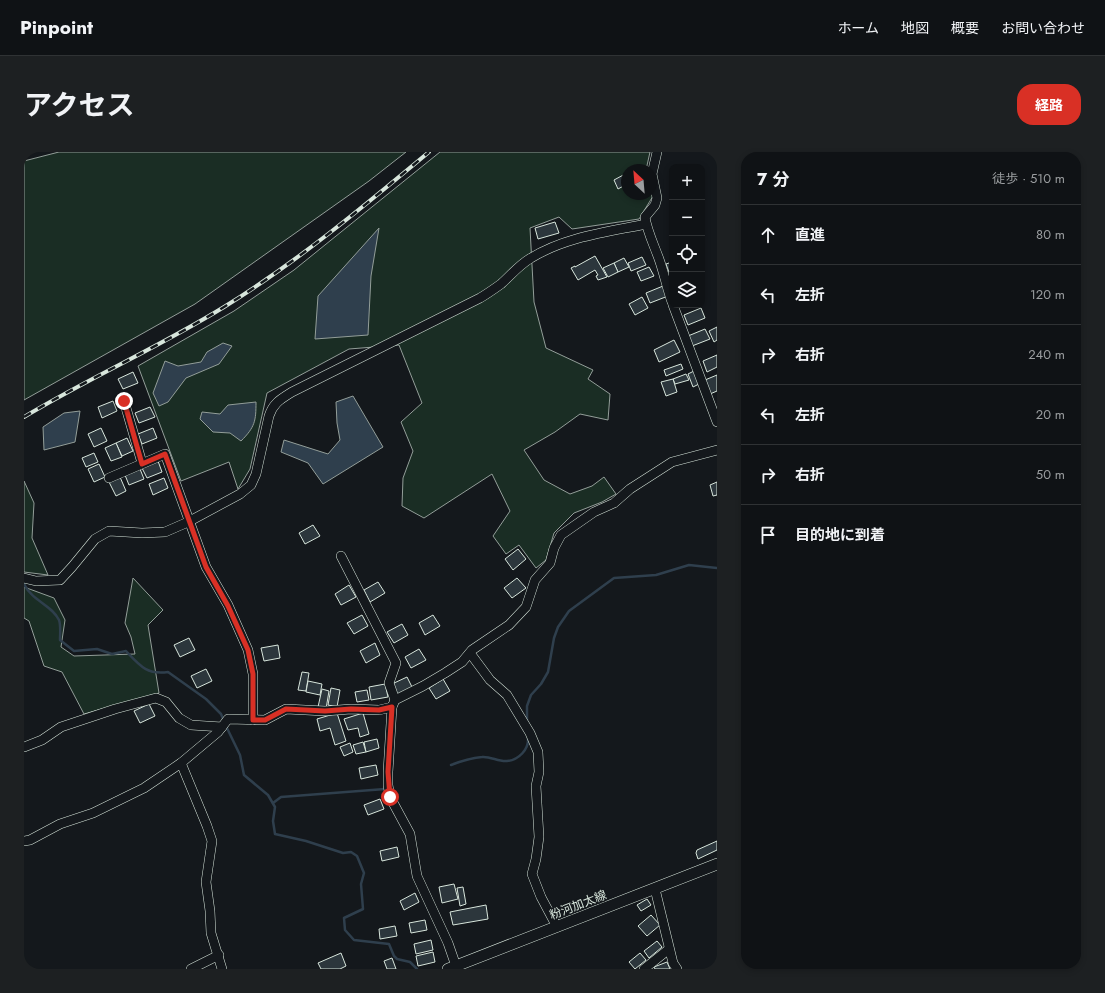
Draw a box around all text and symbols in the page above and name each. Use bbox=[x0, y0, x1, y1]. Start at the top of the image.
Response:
text: Pinpoint bbox=[20, 14, 93, 41]
text: ホーム bbox=[837, 18, 879, 38]
text: 地図 bbox=[901, 18, 929, 38]
text: 概要 bbox=[951, 18, 979, 38]
text: お問い合わせ bbox=[1001, 18, 1085, 38]
button: 経路 bbox=[1017, 84, 1081, 125]
text: アクセス bbox=[24, 85, 135, 126]
north arrow bbox=[621, 164, 657, 200]
map controls bbox=[669, 164, 705, 308]
button: + bbox=[669, 164, 705, 200]
text: 7 分 bbox=[757, 167, 789, 191]
text: 徒歩 · 510 m bbox=[992, 169, 1065, 188]
button: − bbox=[669, 200, 705, 236]
icon: ahead bbox=[757, 224, 779, 246]
text: 直進 bbox=[795, 224, 825, 246]
text: 80 m bbox=[1036, 225, 1065, 244]
button: locate bbox=[669, 236, 705, 272]
button: layers bbox=[669, 272, 705, 308]
icon: left bbox=[757, 284, 779, 306]
text: 左折 bbox=[795, 284, 825, 306]
text: 120 m bbox=[1030, 285, 1065, 304]
icon: right bbox=[757, 344, 779, 366]
text: 右折 bbox=[795, 344, 825, 366]
text: 240 m bbox=[1028, 345, 1065, 364]
route end bbox=[115, 392, 133, 410]
icon: left bbox=[757, 404, 779, 426]
text: 左折 bbox=[795, 404, 825, 426]
text: 20 m bbox=[1036, 405, 1065, 424]
icon: right bbox=[757, 464, 779, 486]
text: 右折 bbox=[795, 464, 825, 486]
text: 50 m bbox=[1036, 465, 1065, 484]
icon: arrive bbox=[757, 524, 779, 546]
text: 目的地に到着 bbox=[795, 524, 885, 546]
route start bbox=[381, 788, 399, 806]
street label: 粉河加太線 bbox=[547, 886, 609, 924]

